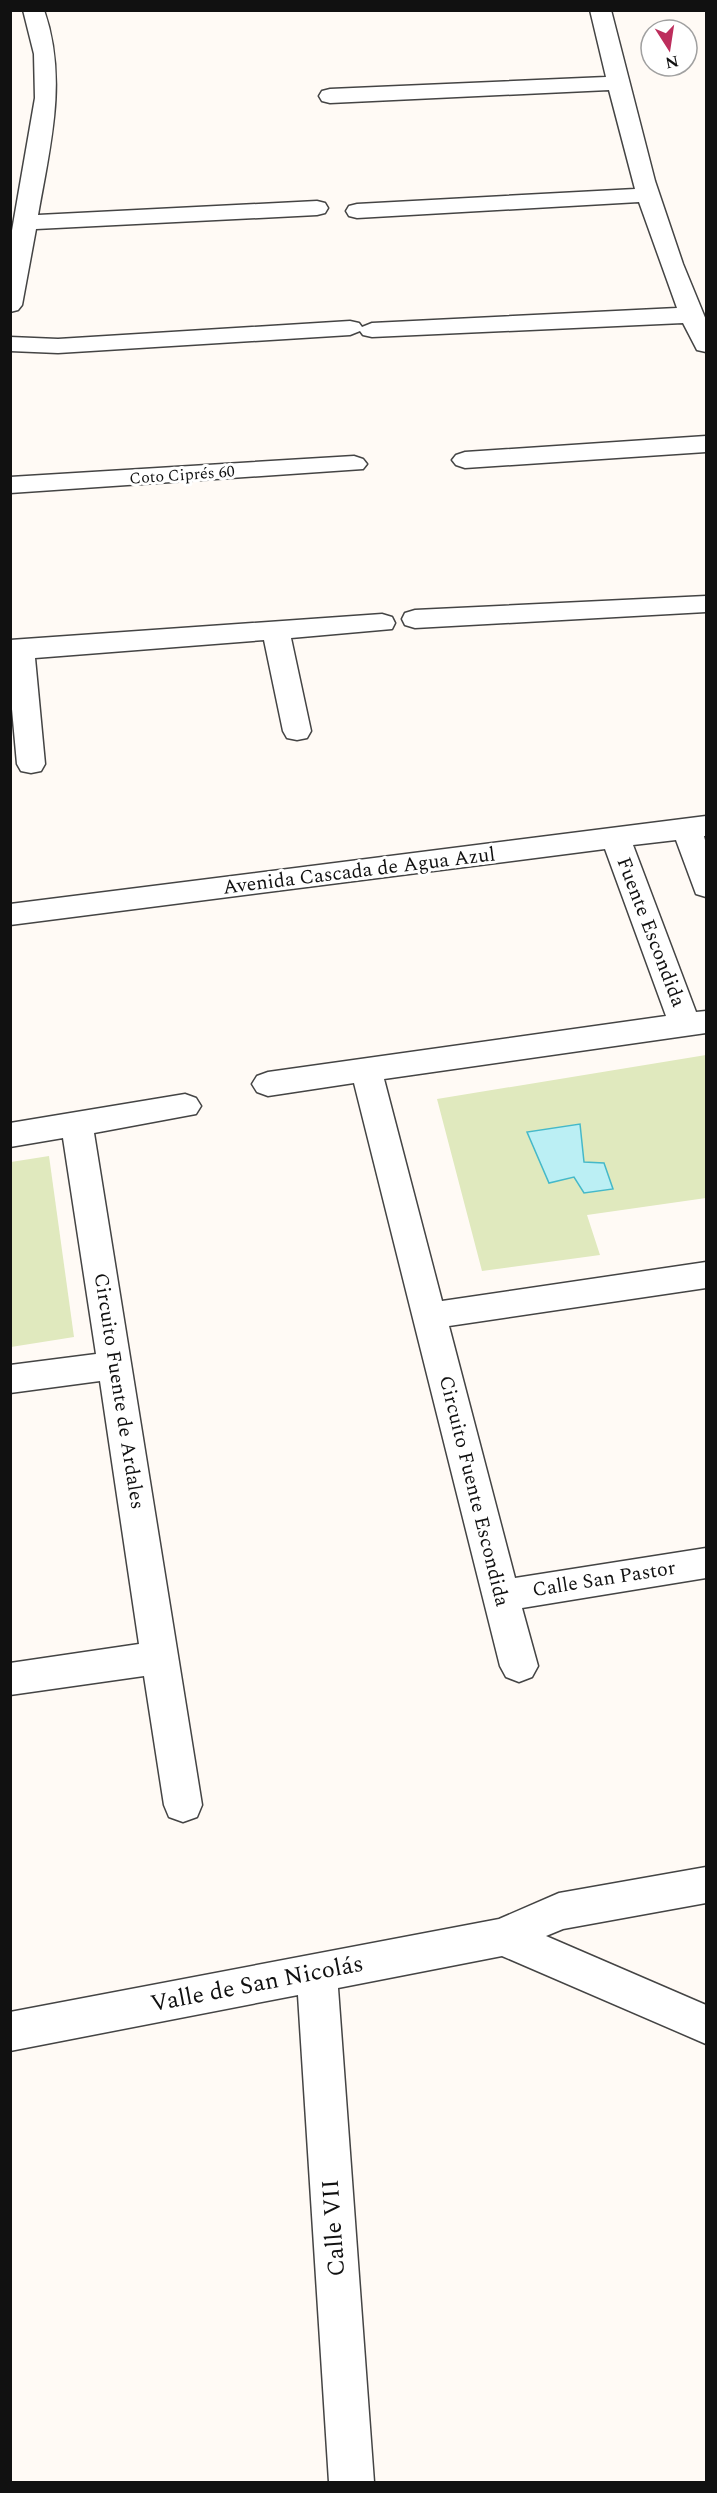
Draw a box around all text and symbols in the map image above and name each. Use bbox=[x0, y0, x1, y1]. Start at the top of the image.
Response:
north arrow bbox=[639, 18, 699, 78]
text: N bbox=[663, 49, 681, 75]
street label: Coto Ciprés 60 bbox=[129, 459, 235, 491]
street label: Avenida Cascada de Agua Azul bbox=[221, 839, 497, 903]
street label: Fuente Escondida bbox=[609, 853, 693, 1012]
street label: Circuito Fuente de Ardales bbox=[85, 1271, 153, 1511]
street label: Circuito Fuente Escondida bbox=[431, 1372, 517, 1610]
street label: Calle San Pastor bbox=[530, 1553, 678, 1605]
street label: Valle de San Nicolás bbox=[147, 1946, 367, 2022]
street label: Calle VII bbox=[313, 2178, 355, 2278]

